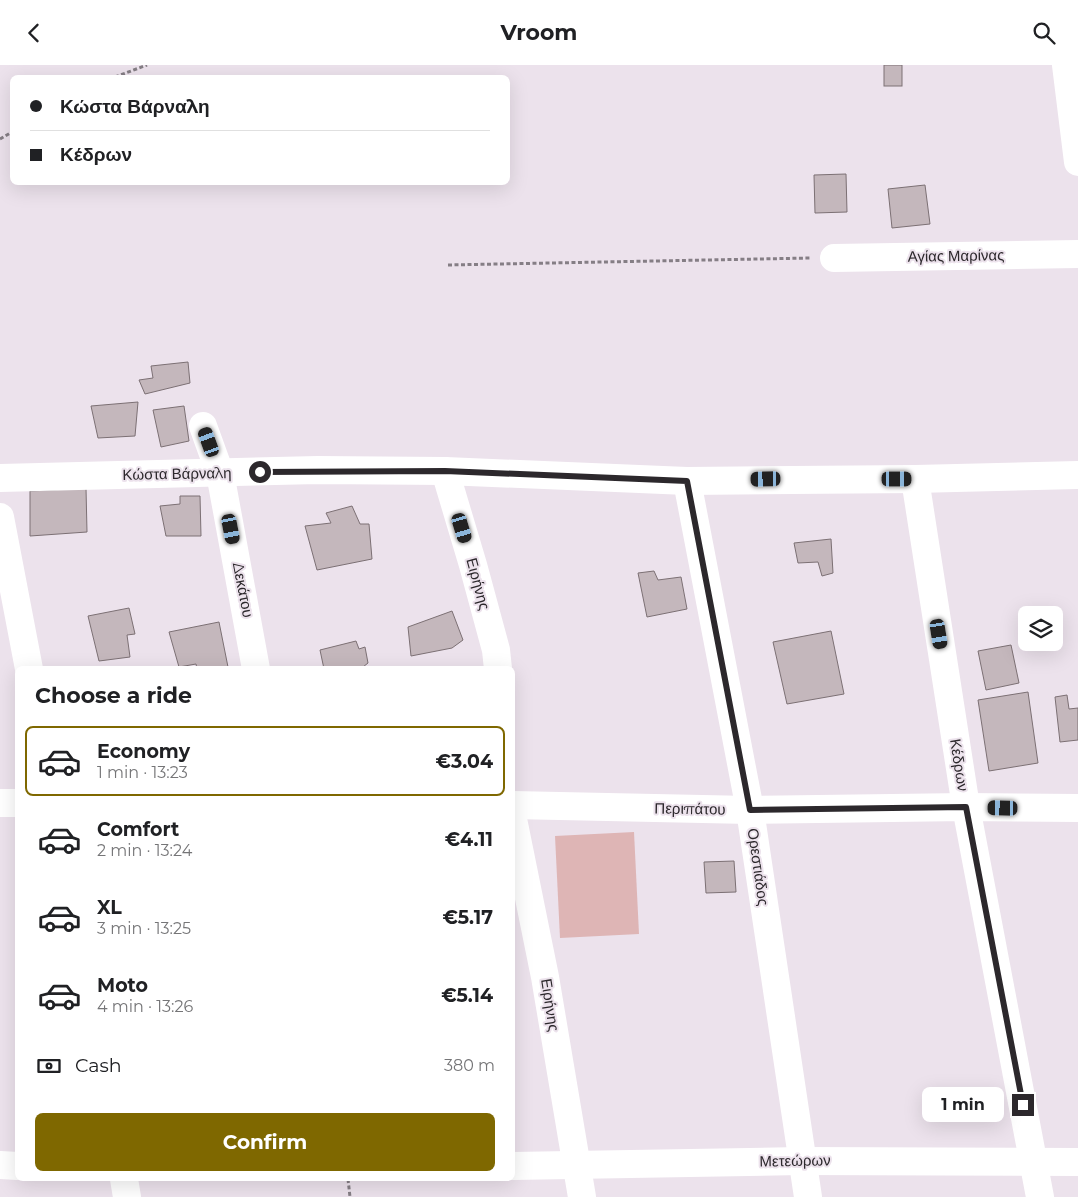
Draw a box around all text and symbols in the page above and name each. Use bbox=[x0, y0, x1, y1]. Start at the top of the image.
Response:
icon: back bbox=[20, 19, 48, 47]
text: Vroom bbox=[501, 19, 577, 46]
icon: search bbox=[1030, 19, 1058, 47]
text: Κώστα Βάρναλη bbox=[60, 95, 210, 118]
text: Κέδρων bbox=[60, 143, 132, 166]
street label: Αγίας Μαρίνας bbox=[907, 245, 1005, 266]
car bbox=[196, 425, 221, 459]
route start bbox=[249, 461, 271, 483]
street label: Κώστα Βάρναλη bbox=[122, 463, 232, 484]
car bbox=[750, 471, 781, 487]
car bbox=[882, 472, 912, 487]
car bbox=[450, 511, 473, 545]
car bbox=[220, 513, 241, 545]
street label: Ειρήνης bbox=[462, 556, 495, 612]
street label: Δεκάτου bbox=[229, 561, 258, 619]
map controls bbox=[1018, 606, 1063, 651]
button: layers bbox=[1018, 606, 1063, 651]
car bbox=[929, 618, 948, 650]
text: Choose a ride bbox=[35, 682, 192, 709]
street label: Κέδρων bbox=[946, 737, 973, 792]
icon: car bbox=[37, 739, 82, 784]
text: Economy bbox=[97, 740, 190, 763]
text: €3.04 bbox=[436, 750, 493, 773]
text: 1 min · 13:23 bbox=[97, 763, 188, 782]
street label: Περιπάτου bbox=[654, 798, 726, 819]
car bbox=[987, 800, 1018, 816]
icon: car bbox=[37, 817, 82, 862]
text: Comfort bbox=[97, 818, 179, 841]
street label: Ορεστιάδος bbox=[744, 827, 773, 907]
text: €4.11 bbox=[445, 828, 493, 851]
text: 2 min · 13:24 bbox=[97, 841, 192, 860]
icon: car bbox=[37, 895, 82, 940]
text: XL bbox=[97, 896, 122, 919]
text: €5.17 bbox=[443, 906, 493, 929]
text: 3 min · 13:25 bbox=[97, 919, 191, 938]
icon: car bbox=[37, 973, 82, 1018]
text: Moto bbox=[97, 974, 148, 997]
street label: Ειρήνης bbox=[537, 977, 564, 1033]
text: €5.14 bbox=[441, 984, 493, 1007]
text: 4 min · 13:26 bbox=[97, 997, 193, 1016]
icon: cash bbox=[35, 1052, 63, 1080]
text: Cash bbox=[75, 1054, 122, 1077]
text: 380 m bbox=[444, 1056, 495, 1075]
callout: 1 min bbox=[923, 1087, 1006, 1123]
route end bbox=[1012, 1094, 1034, 1116]
text: 1 min bbox=[941, 1095, 985, 1114]
button: Confirm bbox=[35, 1113, 495, 1171]
street label: Μετεώρων bbox=[759, 1150, 831, 1171]

